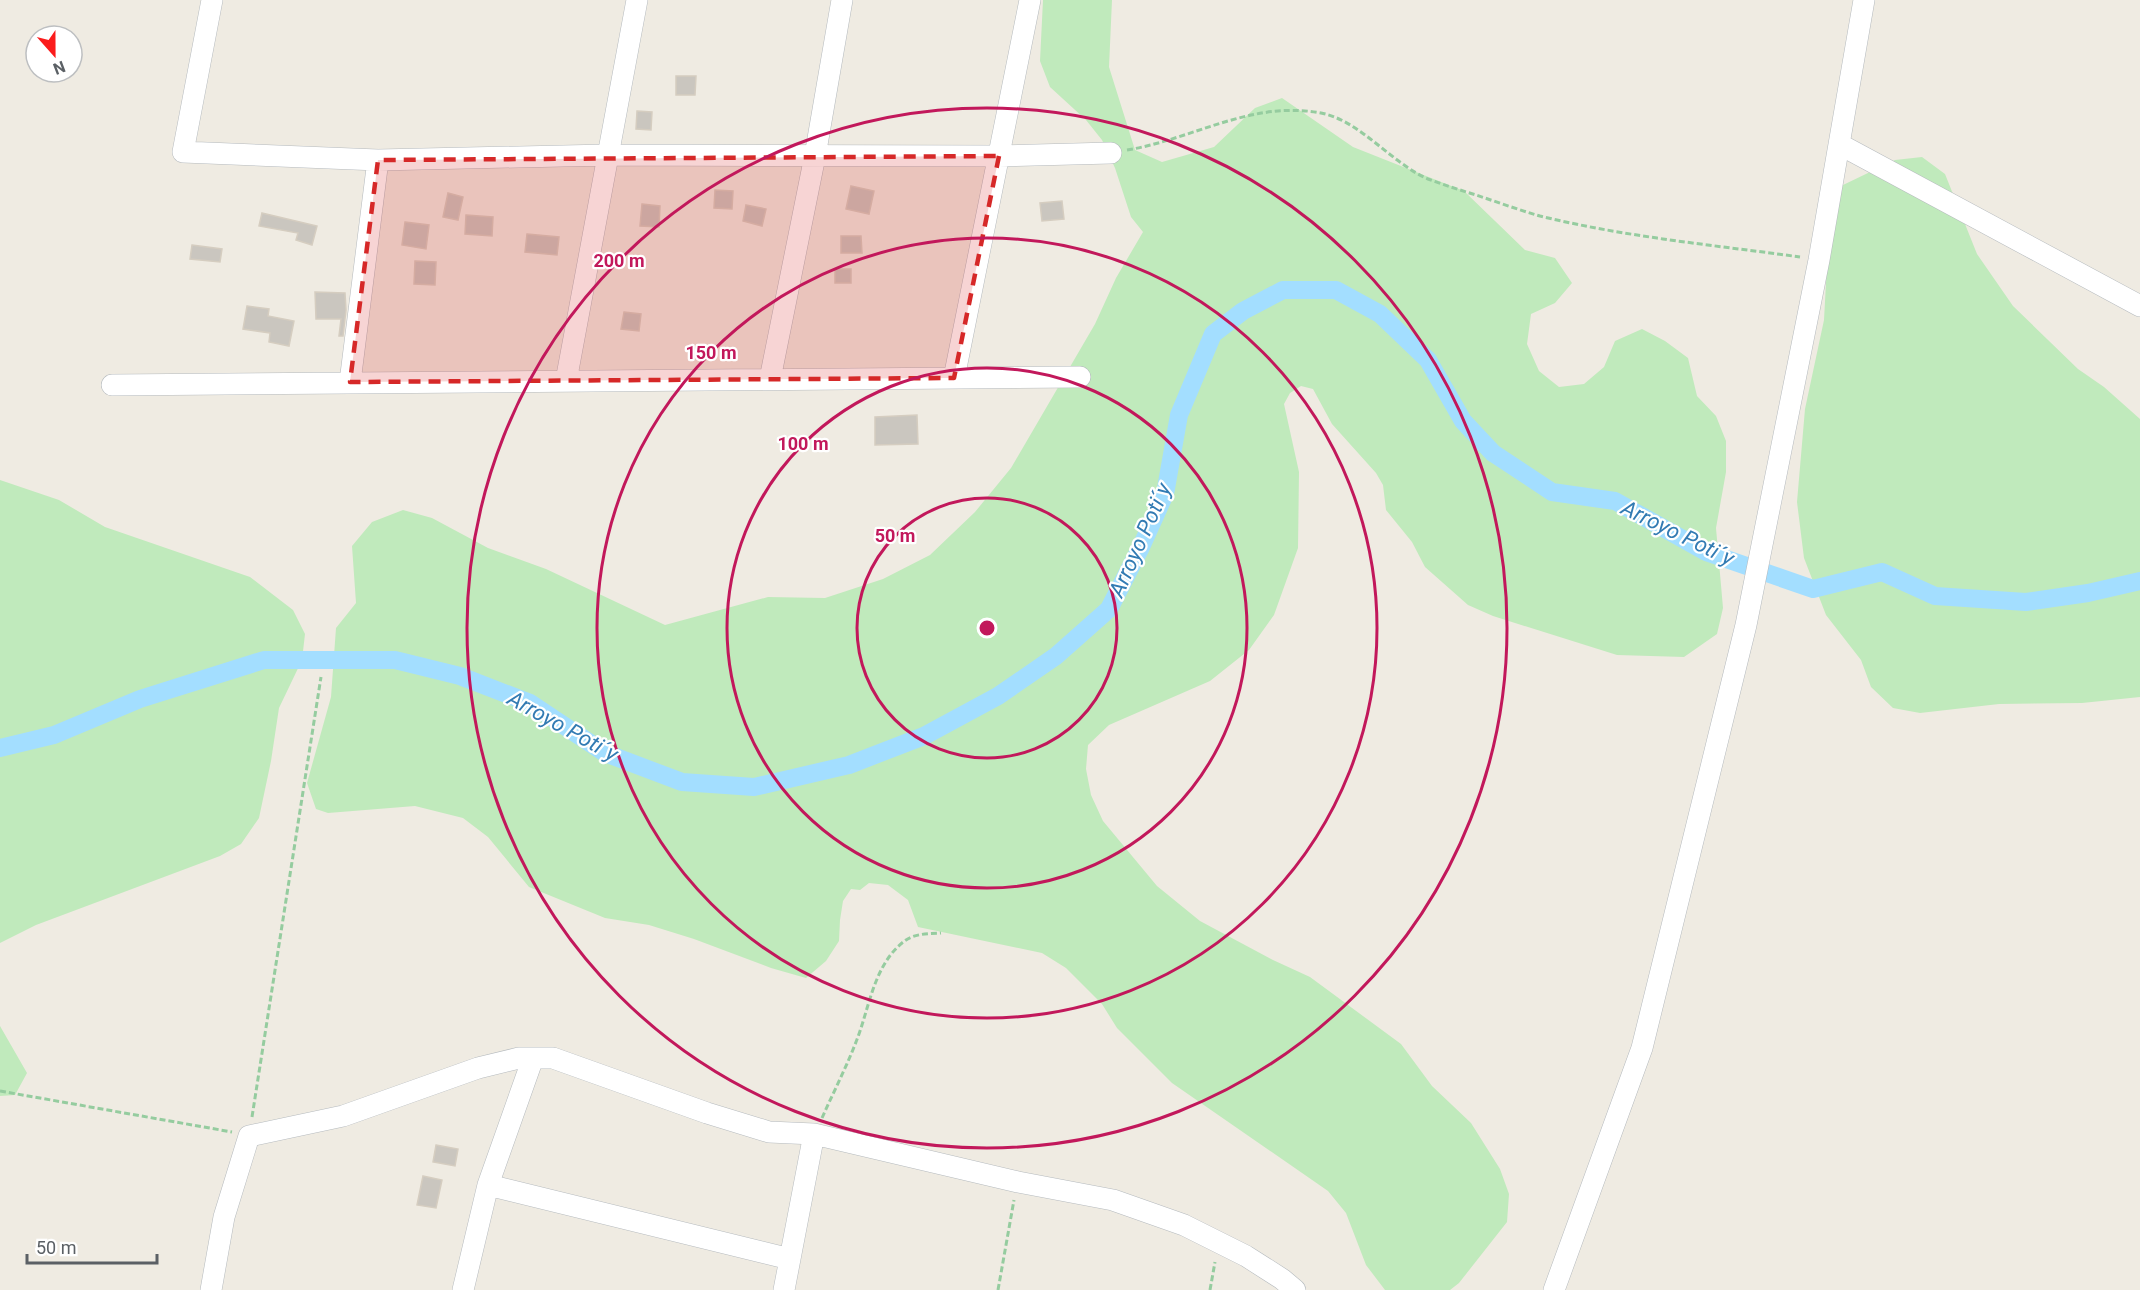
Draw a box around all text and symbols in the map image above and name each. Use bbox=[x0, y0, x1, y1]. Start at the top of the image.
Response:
north arrow bbox=[24, 24, 84, 84]
text: N bbox=[51, 57, 68, 78]
text: 200 m bbox=[593, 250, 645, 271]
text: 150 m bbox=[685, 342, 737, 363]
text: 100 m bbox=[777, 433, 829, 454]
water label: Arroyo Poti´y bbox=[1103, 478, 1177, 602]
water label: Arroyo Poti´y bbox=[1617, 495, 1739, 571]
text: 50 m bbox=[875, 525, 915, 546]
centre of rings bbox=[977, 618, 997, 638]
water label: Arroyo Poti´y bbox=[503, 685, 623, 767]
scale bar bbox=[27, 1227, 158, 1265]
text: 50 m bbox=[36, 1237, 76, 1258]

